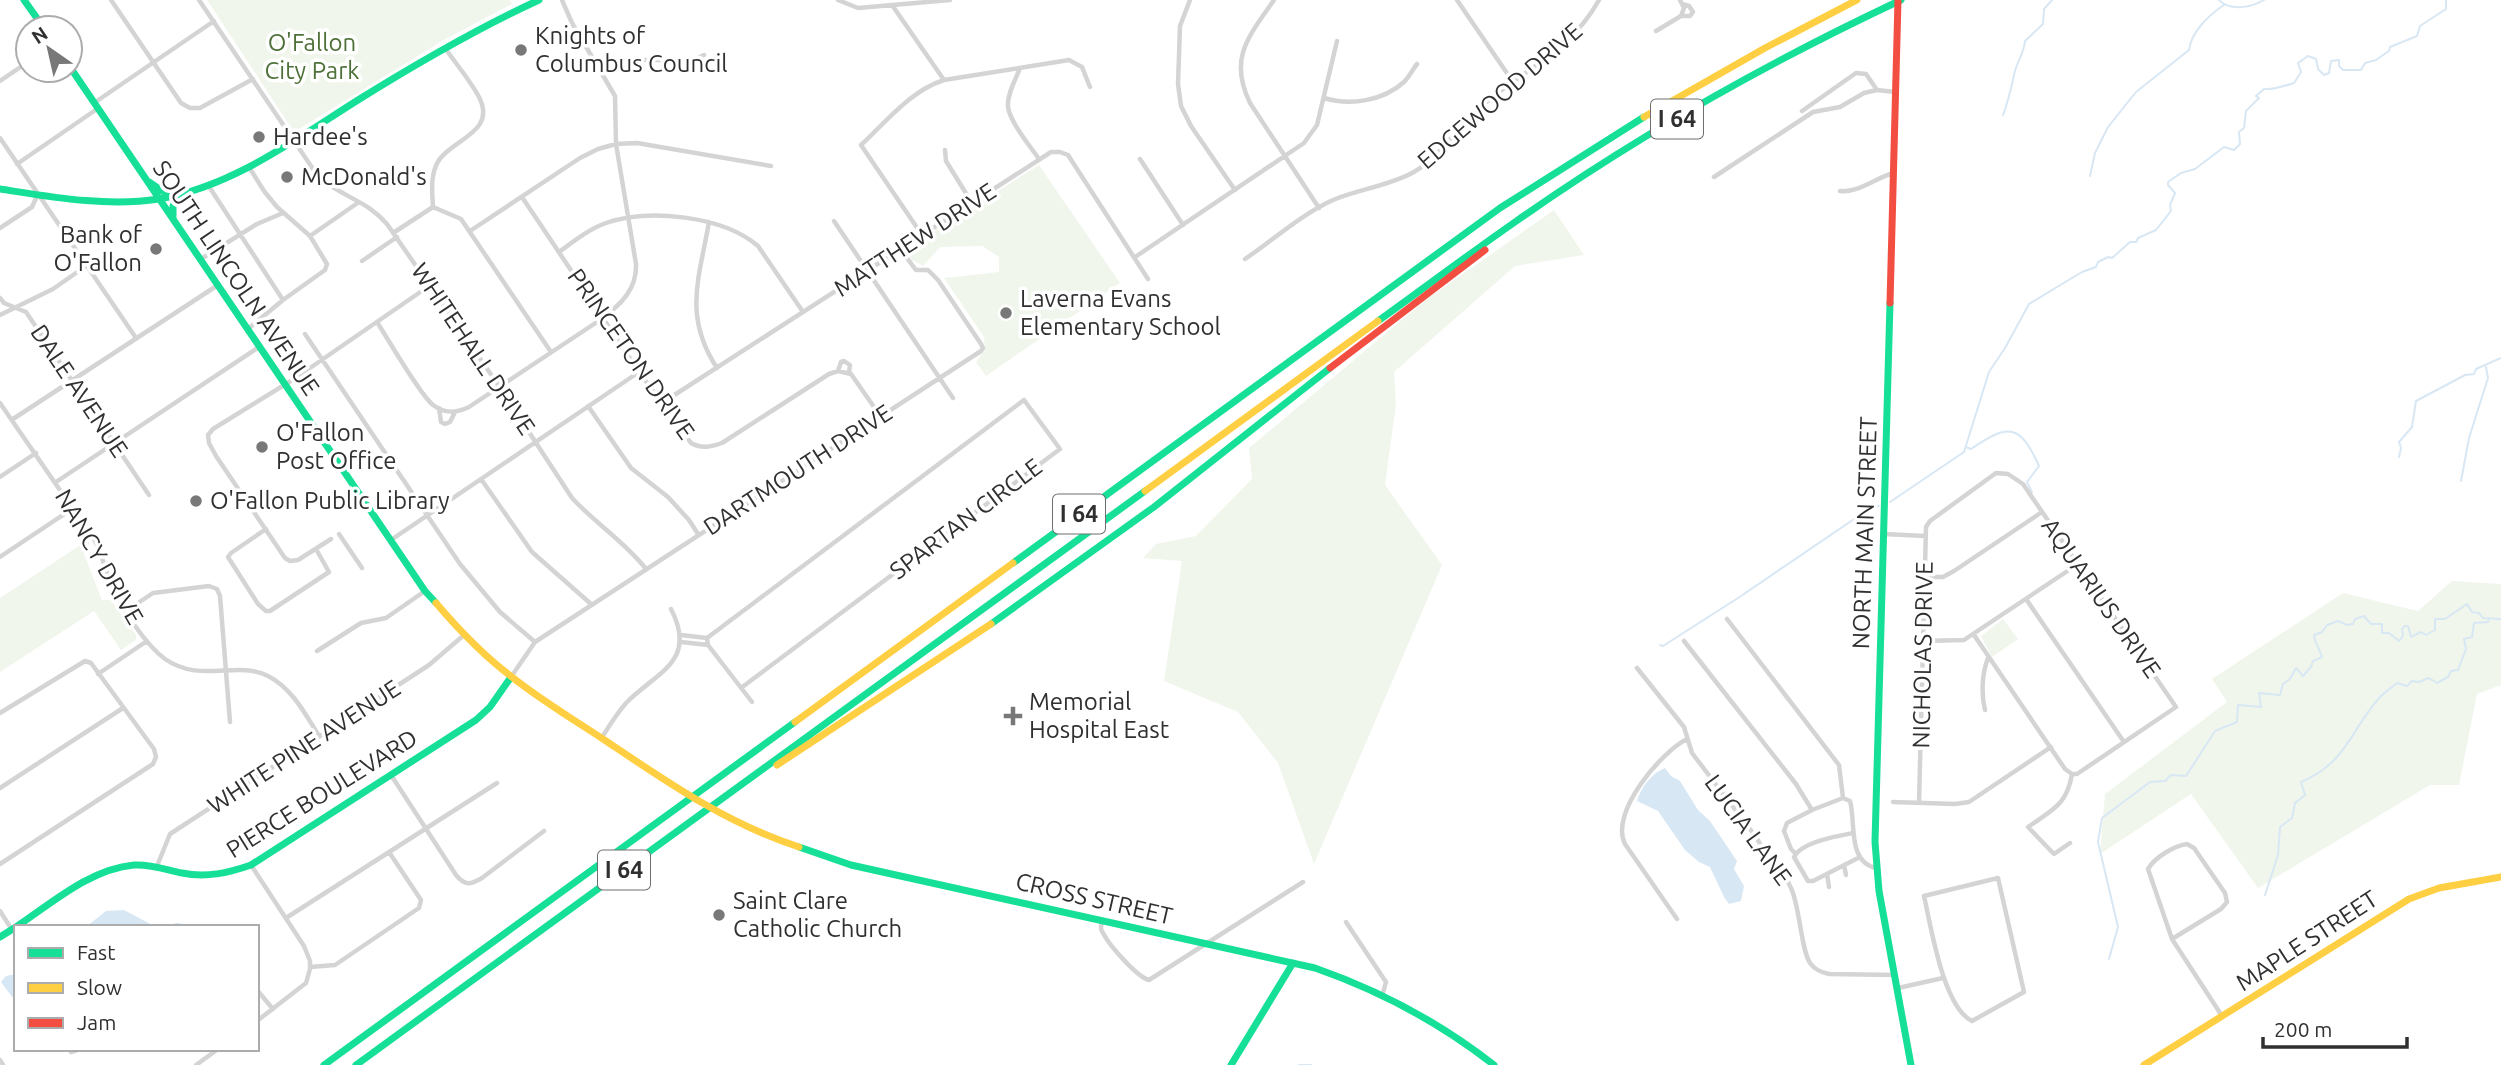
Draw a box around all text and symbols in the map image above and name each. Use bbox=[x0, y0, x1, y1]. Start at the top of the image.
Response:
north arrow bbox=[14, 14, 84, 84]
street label: EDGEWOOD DRIVE bbox=[1412, 17, 1587, 174]
text: N bbox=[27, 22, 52, 48]
place label: Knights of Columbus Council bbox=[535, 22, 728, 77]
park label: O'Fallon City Park bbox=[265, 29, 359, 84]
marker: Knights of Columbus Council bbox=[513, 42, 529, 58]
road number: I 64 bbox=[1651, 100, 1703, 138]
place label: Hardee's bbox=[273, 123, 368, 150]
marker: Hardee's bbox=[251, 129, 267, 145]
street label: SOUTH LINCOLN AVENUE bbox=[148, 156, 325, 400]
place label: McDonald's bbox=[301, 163, 427, 190]
marker: McDonald's bbox=[279, 169, 295, 185]
street label: MATTHEW DRIVE bbox=[829, 177, 1001, 302]
place label: Bank of O'Fallon bbox=[53, 221, 143, 276]
marker: Bank of O'Fallon bbox=[148, 241, 164, 257]
street label: WHITEHALL DRIVE bbox=[406, 258, 541, 440]
street label: PRINCETON DRIVE bbox=[562, 263, 700, 444]
place label: Laverna Evans Elementary School bbox=[1020, 285, 1221, 340]
marker: Laverna Evans Elementary School bbox=[998, 305, 1014, 321]
street label: DALE AVENUE bbox=[25, 320, 134, 462]
street label: DARTMOUTH DRIVE bbox=[699, 399, 897, 540]
street label: NORTH MAIN STREET bbox=[1847, 416, 1882, 650]
place label: O'Fallon Post Office bbox=[276, 419, 397, 474]
marker: O'Fallon Post Office bbox=[254, 439, 270, 455]
street label: SPARTAN CIRCLE bbox=[885, 453, 1047, 584]
street label: NANCY DRIVE bbox=[50, 485, 149, 629]
place label: O'Fallon Public Library bbox=[210, 487, 450, 514]
marker: O'Fallon Public Library bbox=[188, 493, 204, 509]
road number: I 64 bbox=[1053, 494, 1105, 534]
street label: AQUARIUS DRIVE bbox=[2036, 513, 2166, 683]
street label: NICHOLAS DRIVE bbox=[1907, 561, 1938, 749]
street label: WHITE PINE AVENUE bbox=[202, 674, 405, 819]
place label: Memorial Hospital East bbox=[1029, 688, 1170, 743]
marker: Memorial Hospital East bbox=[1003, 706, 1023, 726]
street label: PIERCE BOULEVARD bbox=[221, 724, 422, 863]
street label: LUCIA LANE bbox=[1699, 769, 1797, 890]
road number: I 64 bbox=[598, 850, 650, 890]
street label: CROSS STREET bbox=[1013, 867, 1175, 930]
street label: MAPLE STREET bbox=[2231, 885, 2382, 996]
place label: Saint Clare Catholic Church bbox=[733, 887, 902, 942]
marker: Saint Clare Catholic Church bbox=[711, 907, 727, 923]
legend bbox=[14, 925, 259, 1051]
text: Fast bbox=[77, 940, 115, 964]
text: Slow bbox=[77, 975, 122, 999]
scale bar bbox=[2263, 1006, 2406, 1050]
text: Jam bbox=[77, 1010, 116, 1034]
text: 200 m bbox=[2274, 1017, 2332, 1041]

